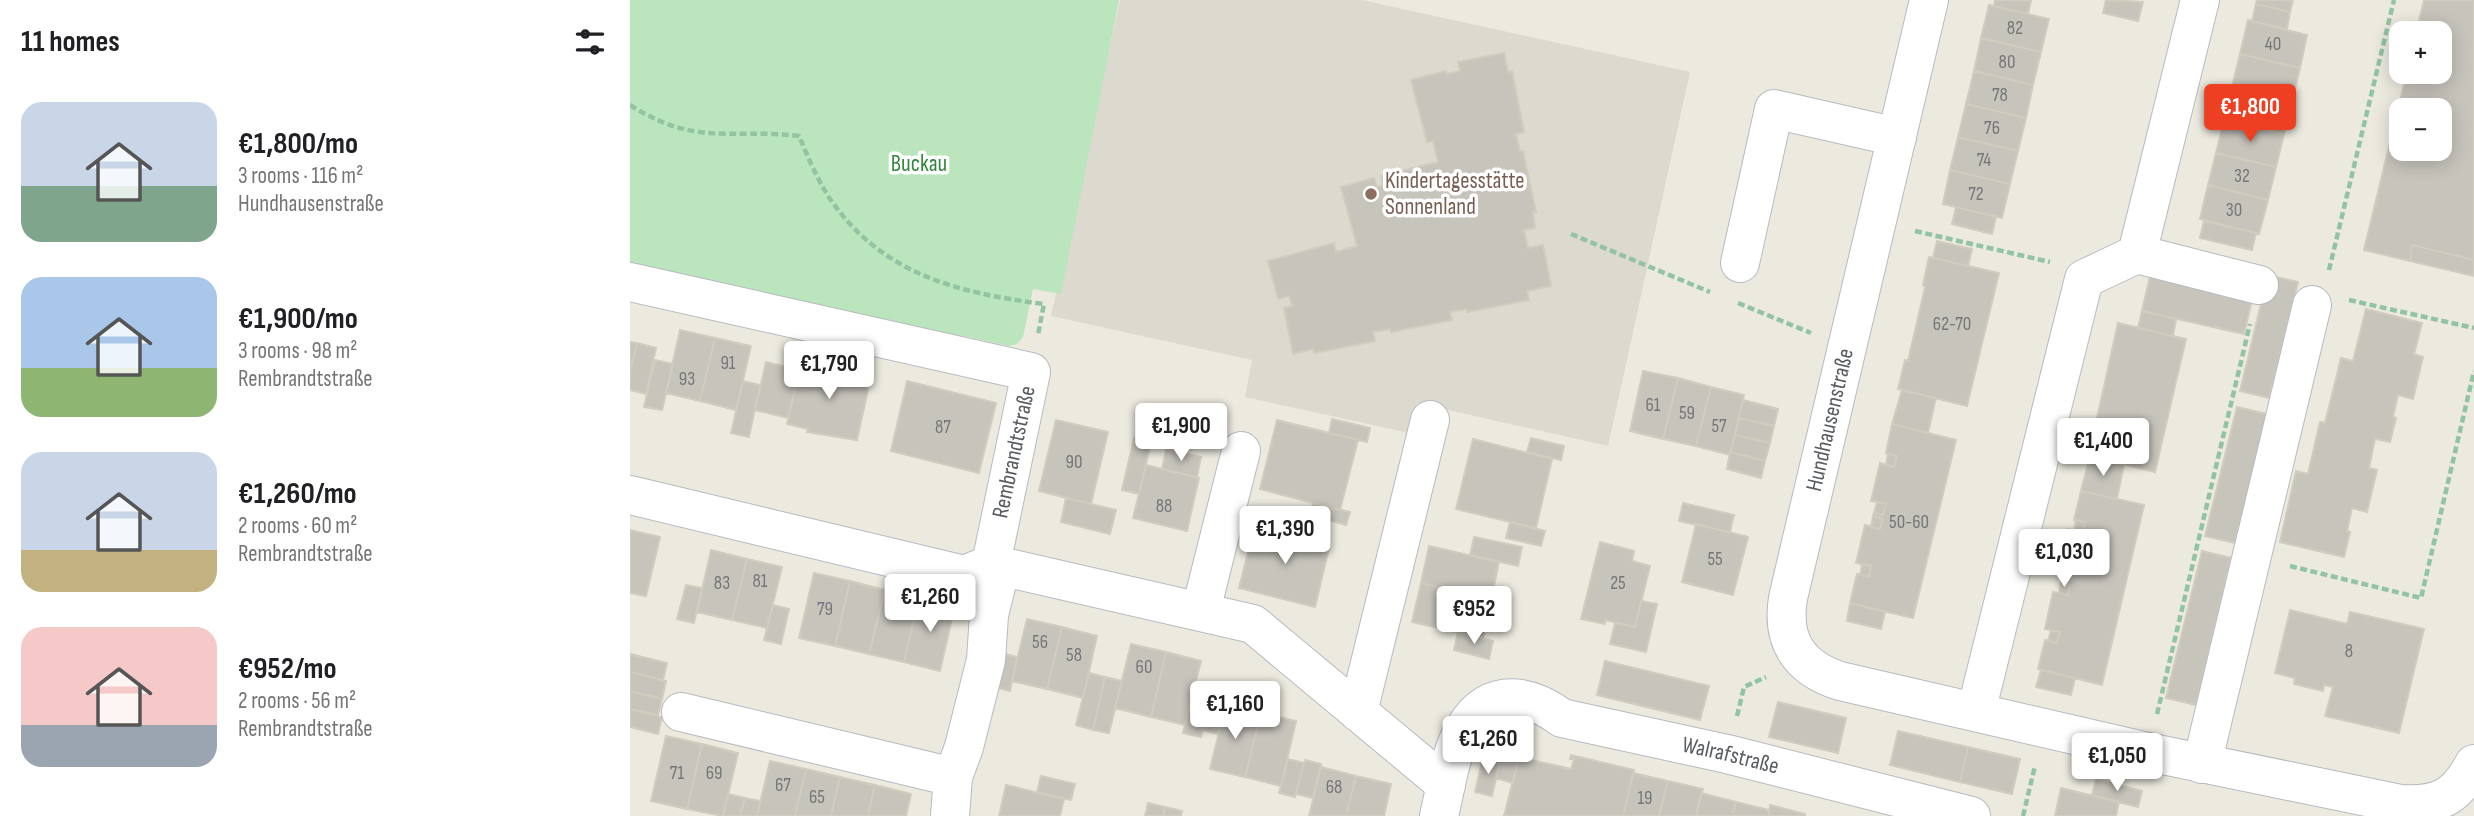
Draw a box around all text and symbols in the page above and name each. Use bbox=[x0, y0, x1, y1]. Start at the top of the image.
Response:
house number: 82 bbox=[2007, 17, 2023, 40]
map controls bbox=[2389, 21, 2452, 161]
button: + bbox=[2389, 21, 2452, 84]
icon: filters bbox=[571, 23, 609, 61]
text: 11 homes bbox=[21, 24, 120, 60]
house number: 40 bbox=[2265, 33, 2281, 56]
house number: 80 bbox=[1999, 51, 2015, 74]
house number: 78 bbox=[1992, 84, 2008, 107]
pin: €1,800 bbox=[2193, 85, 2307, 144]
text: €1,800 bbox=[2220, 93, 2280, 121]
button: − bbox=[2389, 98, 2452, 161]
house number: 76 bbox=[1984, 117, 2000, 140]
text: €1,800/mo bbox=[238, 126, 358, 162]
icon: home bbox=[77, 130, 161, 214]
house number: 74 bbox=[1977, 149, 1991, 172]
park label: Buckau bbox=[891, 150, 947, 178]
text: 3 rooms · 116 m² bbox=[238, 162, 363, 190]
house number: 32 bbox=[2234, 165, 2250, 188]
place label: Kindertagesstätte Sonnenland bbox=[1385, 167, 1524, 221]
house number: 72 bbox=[1968, 183, 1984, 206]
marker: Kindertagesstätte Sonnenland bbox=[1363, 186, 1379, 202]
text: Hundhausenstraße bbox=[238, 190, 384, 218]
house number: 30 bbox=[2226, 199, 2242, 222]
text: €1,900/mo bbox=[238, 301, 358, 337]
icon: home bbox=[77, 305, 161, 389]
house number: 62-70 bbox=[1933, 313, 1971, 336]
text: 3 rooms · 98 m² bbox=[238, 337, 357, 365]
pin: €1,790 bbox=[772, 342, 886, 401]
street label: Hundhausenstraße bbox=[1800, 346, 1860, 494]
text: €1,790 bbox=[800, 350, 858, 378]
house number: 91 bbox=[720, 352, 736, 375]
text: Rembrandtstraße bbox=[238, 365, 373, 393]
house number: 93 bbox=[679, 368, 695, 391]
street label: Rembrandtstraße bbox=[986, 383, 1042, 521]
house number: 61 bbox=[1646, 394, 1661, 417]
house number: 59 bbox=[1679, 402, 1695, 425]
pin: €1,900 bbox=[1124, 404, 1238, 463]
text: €1,900 bbox=[1151, 412, 1211, 440]
house number: 57 bbox=[1711, 415, 1727, 438]
house number: 87 bbox=[935, 416, 951, 439]
pin: €1,400 bbox=[2046, 419, 2160, 478]
text: €1,400 bbox=[2073, 427, 2133, 455]
house number: 90 bbox=[1066, 451, 1082, 474]
text: €1,260/mo bbox=[238, 476, 357, 512]
icon: home bbox=[77, 480, 161, 564]
house number: 88 bbox=[1156, 495, 1172, 518]
pin: €1,390 bbox=[1228, 506, 1342, 566]
house number: 50-60 bbox=[1889, 511, 1929, 534]
text: 2 rooms · 60 m² bbox=[238, 512, 357, 540]
text: €1,390 bbox=[1256, 515, 1314, 543]
pin: €1,030 bbox=[2007, 530, 2121, 589]
text: €1,030 bbox=[2035, 538, 2093, 566]
text: Rembrandtstraße bbox=[238, 540, 373, 568]
house number: 55 bbox=[1707, 548, 1723, 571]
house number: 81 bbox=[753, 570, 768, 593]
house number: 83 bbox=[714, 572, 730, 595]
house number: 25 bbox=[1610, 572, 1626, 595]
pin: €1,260 bbox=[873, 574, 987, 634]
text: €1,260 bbox=[901, 583, 959, 611]
pin: €952 bbox=[1433, 586, 1515, 646]
text: €952 bbox=[1453, 595, 1495, 623]
house number: 79 bbox=[817, 598, 833, 621]
house number: 56 bbox=[1032, 631, 1048, 654]
house number: 8 bbox=[2345, 640, 2353, 663]
house number: 58 bbox=[1066, 644, 1082, 667]
text: €952/mo bbox=[238, 651, 337, 687]
icon: home bbox=[77, 655, 161, 739]
house number: 60 bbox=[1136, 656, 1152, 679]
pin: €1,160 bbox=[1178, 682, 1292, 741]
text: 2 rooms · 56 m² bbox=[238, 687, 356, 715]
text: €1,160 bbox=[1206, 690, 1264, 718]
text: Rembrandtstraße bbox=[238, 715, 373, 743]
pin: €1,260 bbox=[1431, 716, 1545, 776]
text: €1,260 bbox=[1459, 725, 1517, 753]
street label: Walrafstraße bbox=[1680, 731, 1782, 781]
pin: €1,050 bbox=[2060, 734, 2174, 793]
text: €1,050 bbox=[2088, 742, 2146, 770]
house number: 71 bbox=[670, 762, 685, 785]
house number: 69 bbox=[706, 762, 722, 785]
house number: 67 bbox=[775, 774, 791, 797]
house number: 68 bbox=[1326, 776, 1342, 799]
house number: 65 bbox=[809, 786, 825, 809]
house number: 19 bbox=[1637, 787, 1653, 810]

